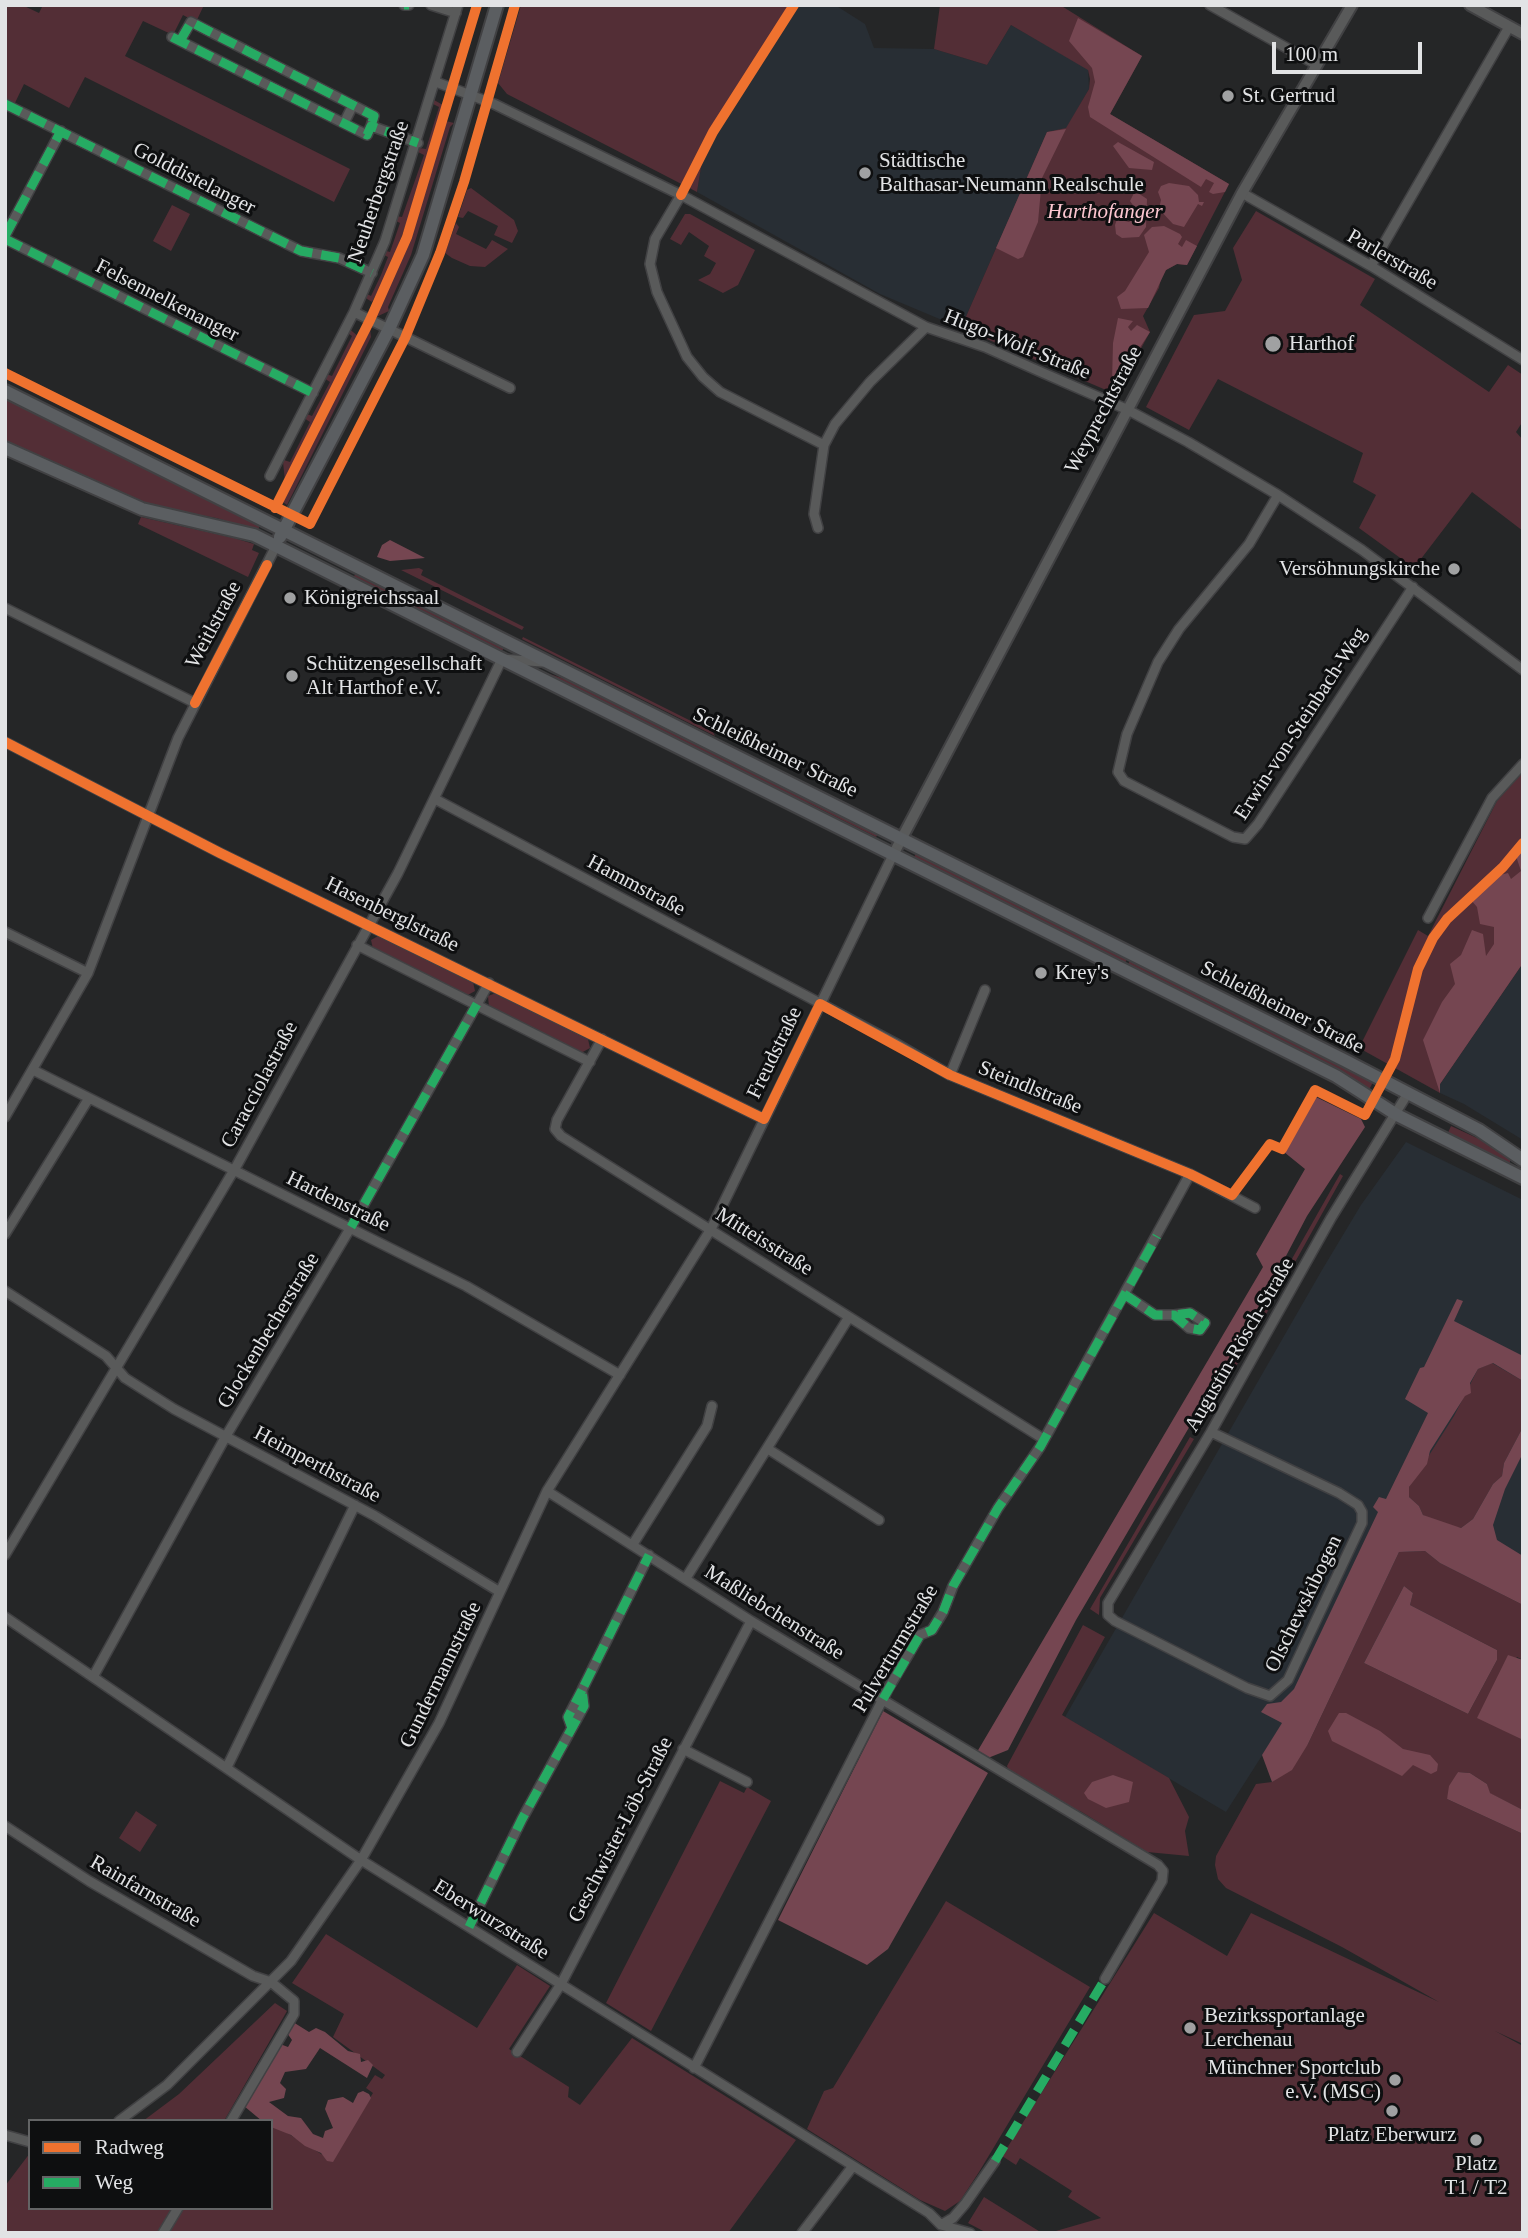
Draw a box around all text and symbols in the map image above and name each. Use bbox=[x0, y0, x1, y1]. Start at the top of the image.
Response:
scale bar bbox=[1276, 28, 1426, 72]
text: 100 m bbox=[1285, 42, 1338, 66]
place label: St. Gertrud bbox=[1242, 83, 1335, 109]
marker: St. Gertrud bbox=[1220, 88, 1236, 104]
street label: Neuherbergstraße bbox=[343, 118, 415, 266]
street label: Golddistelanger bbox=[129, 137, 259, 221]
place label: Städtische Balthasar-Neumann Realschule bbox=[879, 148, 1144, 198]
marker: Städtische Balthasar-Neumann Realschule bbox=[857, 165, 873, 181]
park label: Harthofanger bbox=[1047, 199, 1163, 225]
street label: Parlerstraße bbox=[1342, 224, 1442, 296]
street label: Felsennelkenanger bbox=[91, 254, 243, 348]
street label: Hugo-Wolf-Straße bbox=[940, 304, 1094, 386]
place label: Harthof bbox=[1289, 331, 1354, 357]
marker: Harthof bbox=[1263, 334, 1283, 354]
street label: Weyprechtstraße bbox=[1060, 342, 1148, 478]
place label: Versöhnungskirche bbox=[1279, 556, 1440, 582]
marker: Versöhnungskirche bbox=[1446, 561, 1462, 577]
street label: Weitlstraße bbox=[181, 577, 247, 673]
place label: Königreichssaal bbox=[304, 585, 439, 611]
marker: Königreichssaal bbox=[282, 590, 298, 606]
street label: Erwin-von-Steinbach-Weg bbox=[1229, 623, 1373, 825]
place label: Schützengesellschaft Alt Harthof e.V. bbox=[306, 651, 482, 701]
marker: Schützengesellschaft Alt Harthof e.V. bbox=[284, 668, 300, 684]
street label: Schleißheimer Straße bbox=[688, 702, 862, 804]
street label: Hammstraße bbox=[583, 850, 689, 922]
street label: Hasenberglstraße bbox=[321, 872, 463, 958]
street label: Schleißheimer Straße bbox=[1196, 956, 1368, 1060]
place label: Krey's bbox=[1055, 960, 1109, 986]
marker: Krey's bbox=[1033, 965, 1049, 981]
street label: Freudstraße bbox=[742, 1003, 808, 1103]
street label: Caracciolastraße bbox=[216, 1017, 304, 1153]
street label: Steindlstraße bbox=[974, 1056, 1086, 1120]
street label: Hardenstraße bbox=[282, 1166, 394, 1238]
street label: Mitteisstraße bbox=[711, 1202, 817, 1282]
street label: Glockenbecherstraße bbox=[213, 1249, 325, 1413]
street label: Augustin-Rösch-Straße bbox=[1180, 1253, 1300, 1437]
street label: Heimperthstraße bbox=[249, 1421, 385, 1509]
street label: Olschewskibogen bbox=[1260, 1531, 1348, 1677]
street label: Maßliebchenstraße bbox=[700, 1560, 848, 1666]
street label: Pulverturmstraße bbox=[848, 1581, 944, 1717]
street label: Gundermannstraße bbox=[395, 1598, 487, 1752]
street label: Geschwister-Löb-Straße bbox=[563, 1733, 679, 1927]
street label: Rainfarnstraße bbox=[85, 1850, 205, 1934]
street label: Eberwurzstraße bbox=[428, 1874, 554, 1966]
place label: Bezirkssportanlage Lerchenau bbox=[1204, 2003, 1365, 2053]
marker: Bezirkssportanlage Lerchenau bbox=[1182, 2020, 1198, 2036]
place label: Münchner Sportclub e.V. (MSC) bbox=[1208, 2055, 1381, 2105]
marker: Münchner Sportclub e.V. (MSC) bbox=[1387, 2072, 1403, 2088]
marker: Platz Eberwurz bbox=[1384, 2103, 1400, 2119]
legend bbox=[28, 2119, 273, 2210]
place label: Platz Eberwurz bbox=[1328, 2122, 1456, 2148]
marker: Platz T1 / T2 bbox=[1468, 2132, 1484, 2148]
text: Radweg bbox=[95, 2135, 164, 2159]
place label: Platz T1 / T2 bbox=[1445, 2151, 1507, 2201]
text: Weg bbox=[95, 2170, 133, 2194]

